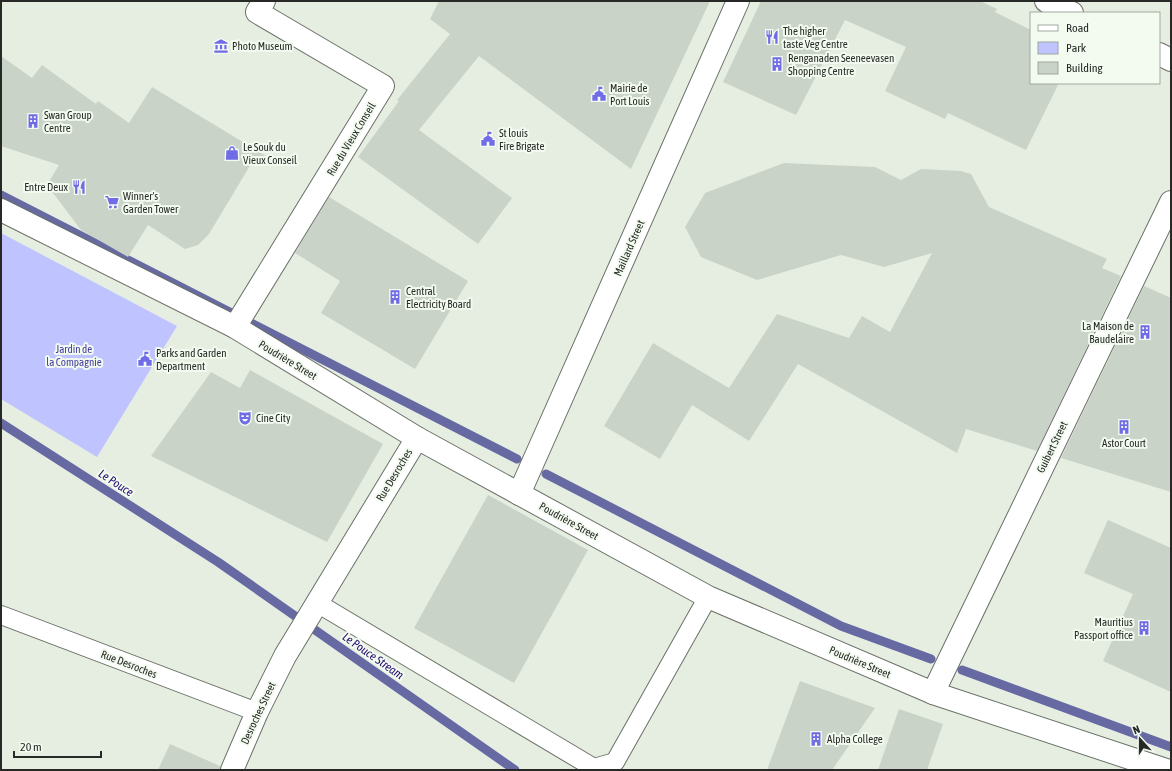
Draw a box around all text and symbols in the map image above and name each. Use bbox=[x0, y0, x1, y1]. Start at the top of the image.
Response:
legend bbox=[1030, 12, 1160, 84]
text: Road bbox=[1066, 21, 1089, 35]
place label: The higher taste Veg Centre bbox=[783, 25, 848, 50]
restaurant icon: The higher taste Veg Centre bbox=[764, 29, 780, 45]
museum icon: Photo Museum bbox=[213, 38, 229, 54]
place label: Photo Museum bbox=[232, 40, 293, 52]
text: Park bbox=[1066, 41, 1087, 55]
place label: Renganaden Seeneevasen Shopping Centre bbox=[788, 52, 894, 77]
building icon: Renganaden Seeneevasen Shopping Centre bbox=[769, 56, 785, 72]
text: Building bbox=[1066, 61, 1104, 75]
place label: Mairie de Port Louis bbox=[610, 82, 650, 107]
public building icon: Mairie de Port Louis bbox=[591, 86, 607, 102]
street label: Rue du Vieux Conseil bbox=[324, 100, 378, 178]
place label: Swan Group Centre bbox=[44, 109, 92, 134]
building icon: Swan Group Centre bbox=[25, 113, 41, 129]
place label: St louis Fire Brigate bbox=[499, 127, 544, 152]
public building icon: St louis Fire Brigate bbox=[480, 131, 496, 147]
place label: Le Souk du Vieux Conseil bbox=[243, 141, 297, 166]
shop icon: Le Souk du Vieux Conseil bbox=[224, 145, 240, 161]
restaurant icon: Entre Deux bbox=[71, 179, 87, 195]
place label: Entre Deux bbox=[24, 181, 69, 193]
place label: Winner's Garden Tower bbox=[123, 190, 179, 215]
supermarket icon: Winner's Garden Tower bbox=[104, 194, 120, 210]
street label: Maillard Street bbox=[611, 218, 647, 278]
place label: Central Electricity Board bbox=[406, 285, 471, 310]
building icon: Central Electricity Board bbox=[387, 289, 403, 305]
place label: La Maison de Baudelaire bbox=[1082, 320, 1134, 345]
building icon: La Maison de Baudelaire bbox=[1137, 324, 1153, 340]
street label: Poudrière Street bbox=[257, 338, 319, 382]
park label: Jardin de la Compagnie bbox=[46, 343, 102, 368]
place label: Parks and Garden Department bbox=[156, 347, 227, 372]
public building icon: Parks and Garden Department bbox=[137, 351, 153, 367]
theatre icon: Cine City bbox=[237, 410, 253, 426]
place label: Cine City bbox=[256, 412, 291, 424]
street label: Guibert Street bbox=[1034, 419, 1070, 475]
building icon: Astor Court bbox=[1116, 419, 1132, 435]
place label: Astor Court bbox=[1102, 437, 1146, 449]
street label: Rue Desroches bbox=[374, 447, 414, 503]
water label: Le Pouce bbox=[96, 467, 137, 500]
street label: Poudrière Street bbox=[537, 500, 601, 542]
place label: Mauritius Passport office bbox=[1074, 616, 1133, 641]
building icon: Mauritius Passport office bbox=[1136, 620, 1152, 636]
water label: Le Pouce Stream bbox=[340, 630, 407, 682]
street label: Poudrière Street bbox=[827, 644, 893, 680]
street label: Rue Desroches bbox=[99, 648, 159, 680]
street label: Desroches Street bbox=[238, 680, 278, 746]
north arrow bbox=[1120, 719, 1160, 759]
text: N bbox=[1131, 723, 1142, 736]
building icon: Alpha College bbox=[808, 731, 824, 747]
scale bar bbox=[14, 733, 101, 759]
place label: Alpha College bbox=[827, 733, 883, 745]
text: 20 m bbox=[20, 740, 42, 754]

